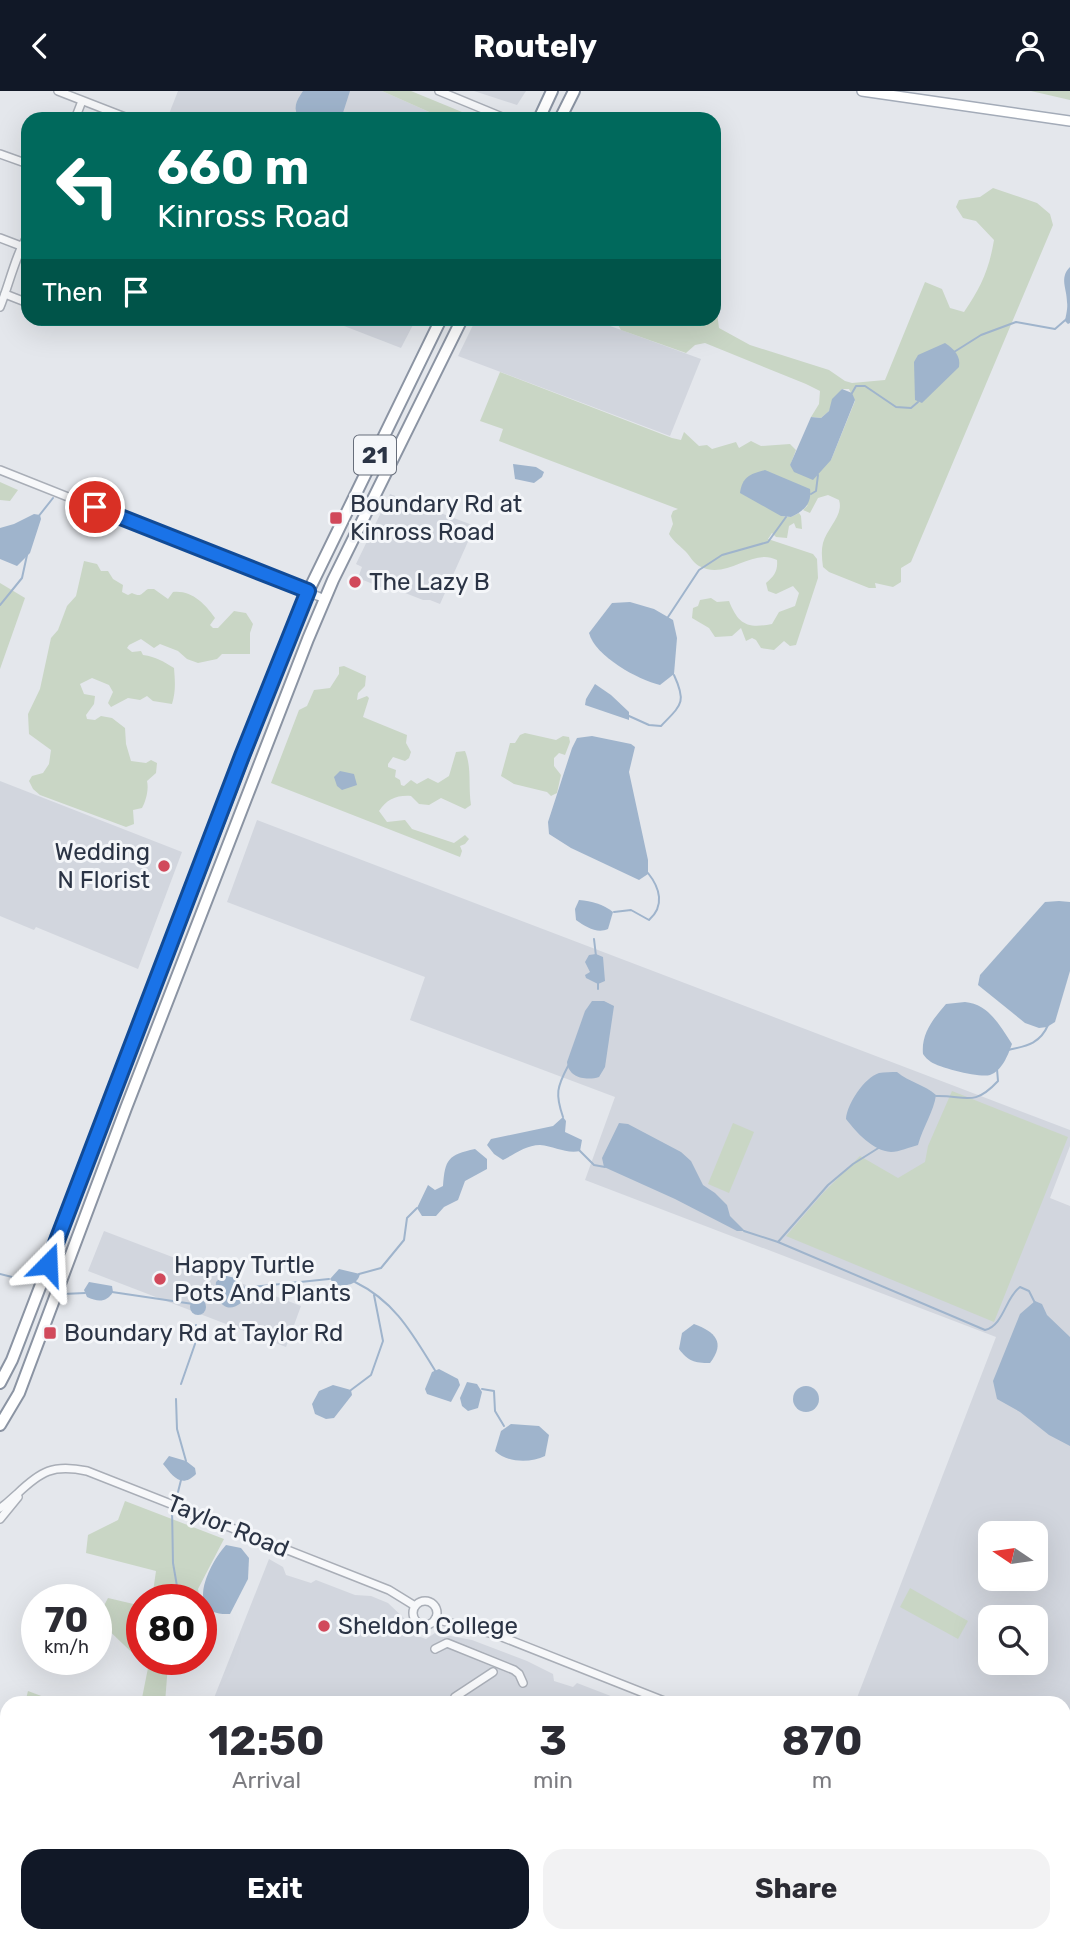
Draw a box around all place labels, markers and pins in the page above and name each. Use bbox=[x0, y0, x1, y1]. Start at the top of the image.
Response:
pin bbox=[65, 477, 125, 537]
place label: Boundary Rd at Kinross Road bbox=[350, 490, 522, 546]
marker: Boundary Rd at Kinross Road bbox=[328, 510, 344, 526]
place label: The Lazy B bbox=[369, 568, 490, 596]
marker: The Lazy B bbox=[347, 574, 363, 590]
place label: Wedding N Florist bbox=[55, 838, 150, 894]
marker: Wedding N Florist bbox=[156, 858, 172, 874]
place label: Happy Turtle Pots And Plants bbox=[174, 1251, 351, 1307]
marker: Happy Turtle Pots And Plants bbox=[152, 1271, 168, 1287]
place label: Boundary Rd at Taylor Rd bbox=[64, 1319, 343, 1347]
marker: Boundary Rd at Taylor Rd bbox=[42, 1325, 58, 1341]
place label: Sheldon College bbox=[338, 1612, 518, 1640]
marker: Sheldon College bbox=[316, 1618, 332, 1634]

